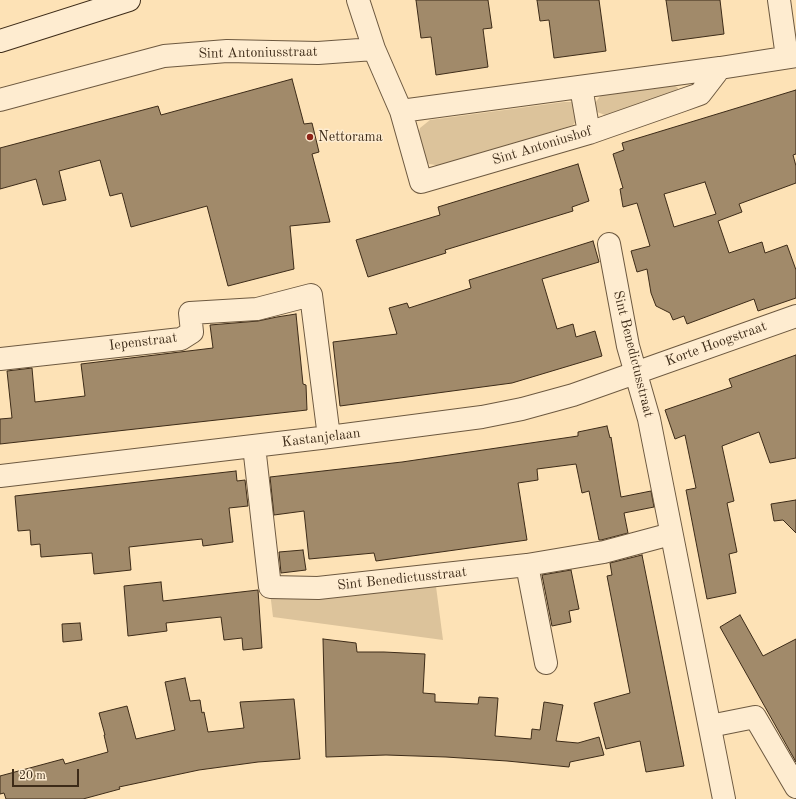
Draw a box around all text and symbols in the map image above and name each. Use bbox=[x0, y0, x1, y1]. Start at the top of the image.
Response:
street label: Sint Antoniusstraat bbox=[198, 44, 318, 62]
street label: Sint Antoniushof bbox=[490, 123, 594, 169]
place label: Nettorama bbox=[318, 129, 383, 145]
marker: Nettorama bbox=[305, 132, 315, 142]
street label: Sint Benedictusstraat bbox=[609, 289, 657, 419]
street label: Korte Hoogstraat bbox=[663, 318, 769, 370]
street label: Iepenstraat bbox=[108, 329, 178, 355]
street label: Kastanjelaan bbox=[281, 425, 361, 451]
street label: Sint Benedictusstraat bbox=[336, 564, 468, 594]
scale bar bbox=[14, 761, 81, 787]
text: 20 m bbox=[19, 770, 46, 782]

